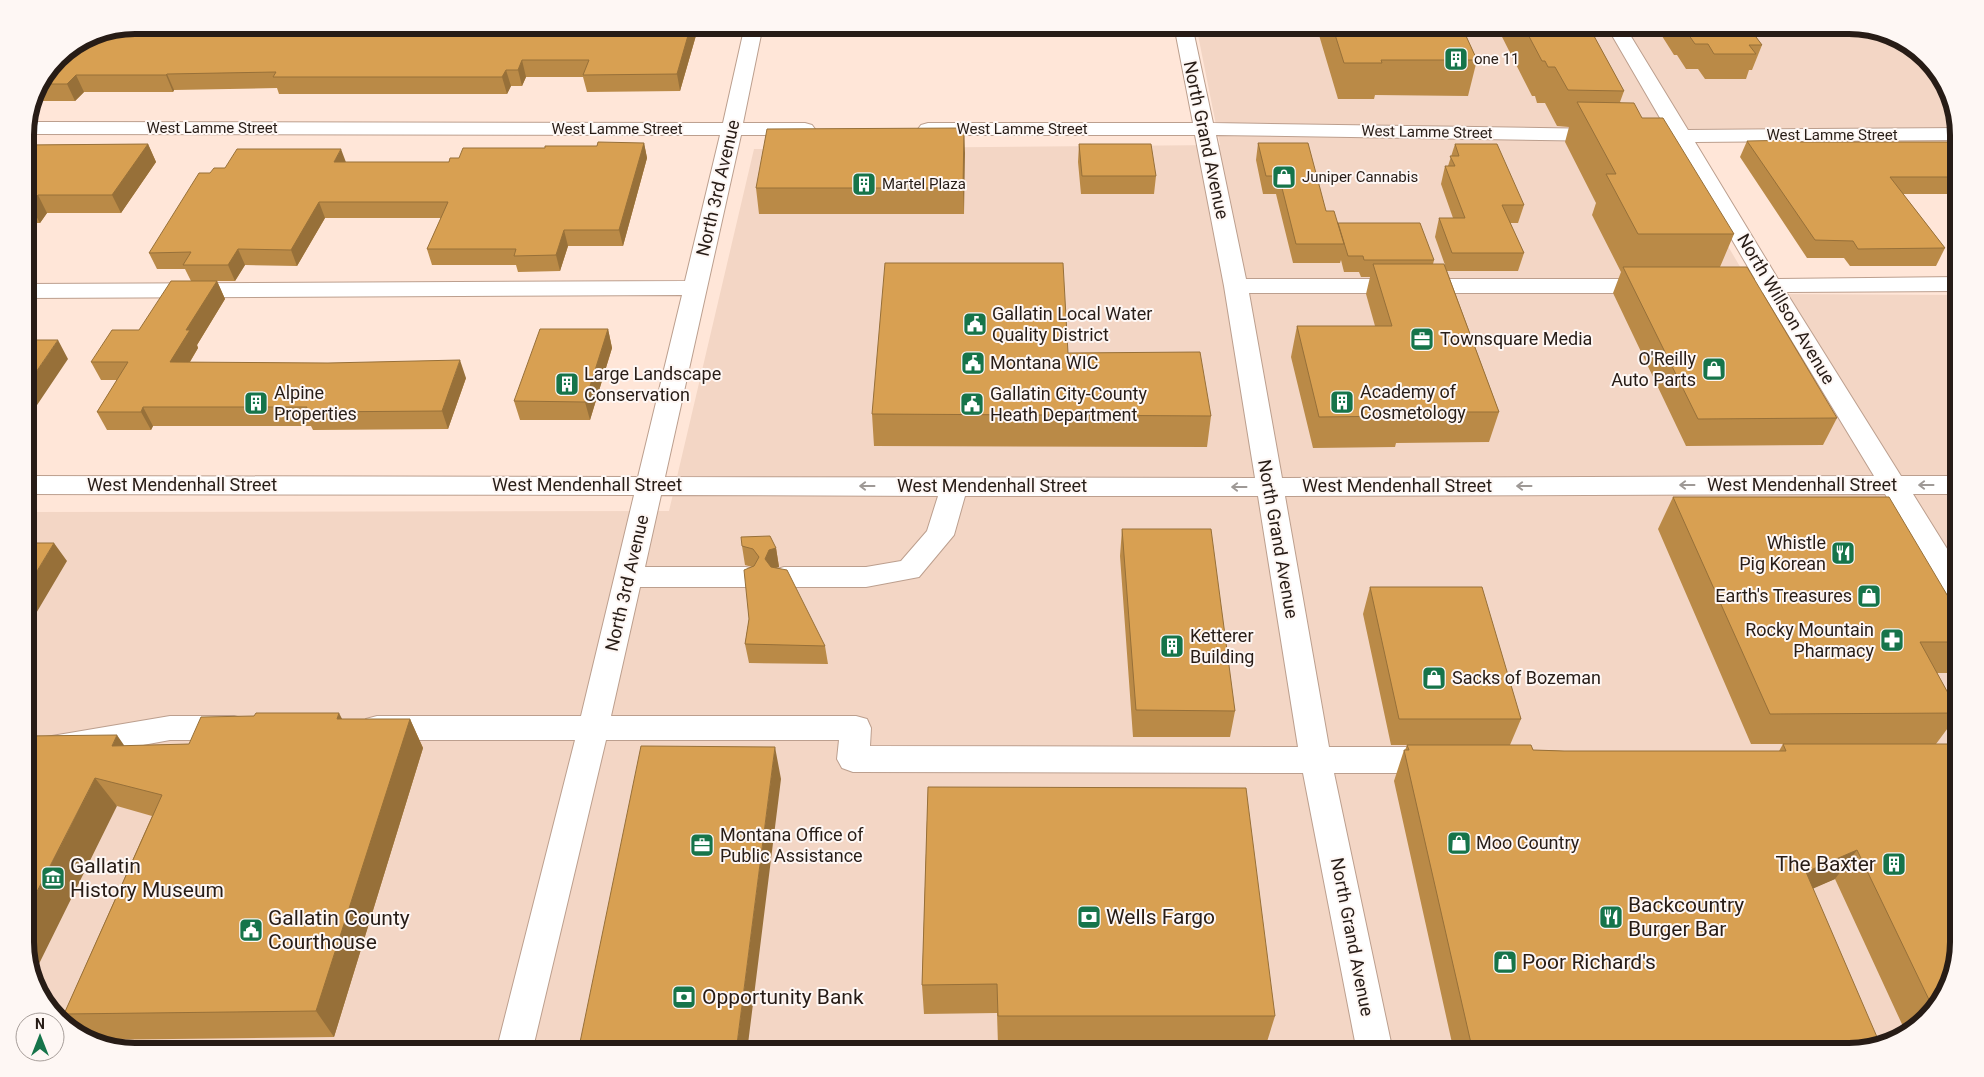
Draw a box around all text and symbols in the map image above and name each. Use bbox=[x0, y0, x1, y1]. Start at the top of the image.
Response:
building icon: one 11 bbox=[1443, 46, 1469, 72]
place label: one 11 bbox=[1474, 50, 1519, 68]
street label: North Grand Avenue bbox=[1179, 59, 1234, 221]
street label: North 3rd Avenue bbox=[692, 118, 743, 258]
street label: West Lamme Street bbox=[146, 119, 278, 137]
street label: West Lamme Street bbox=[551, 120, 683, 138]
street label: West Lamme Street bbox=[956, 120, 1088, 138]
street label: West Lamme Street bbox=[1361, 122, 1493, 142]
street label: West Lamme Street bbox=[1766, 126, 1898, 144]
shop icon: Juniper Cannabis bbox=[1271, 164, 1297, 190]
place label: Juniper Cannabis bbox=[1302, 168, 1418, 186]
building icon: Martel Plaza bbox=[851, 171, 877, 197]
place label: Martel Plaza bbox=[882, 175, 966, 193]
street label: North Willson Avenue bbox=[1733, 230, 1840, 388]
place label: Gallatin Local Water Quality District bbox=[992, 303, 1152, 345]
public building icon: Gallatin Local Water Quality District bbox=[962, 311, 988, 337]
office icon: Townsquare Media bbox=[1409, 326, 1435, 352]
place label: Townsquare Media bbox=[1440, 328, 1592, 349]
place label: O'Reilly Auto Parts bbox=[1611, 348, 1696, 390]
public building icon: Montana WIC bbox=[960, 350, 986, 376]
place label: Montana WIC bbox=[990, 352, 1098, 373]
shop icon: O'Reilly Auto Parts bbox=[1701, 356, 1727, 382]
place label: Large Landscape Conservation bbox=[584, 363, 721, 405]
building icon: Large Landscape Conservation bbox=[554, 371, 580, 397]
place label: Academy of Cosmetology bbox=[1360, 381, 1466, 423]
place label: Alpine Properties bbox=[274, 382, 357, 424]
place label: Gallatin City-County Heath Department bbox=[990, 383, 1147, 425]
building icon: Academy of Cosmetology bbox=[1329, 389, 1355, 415]
building icon: Alpine Properties bbox=[243, 390, 269, 416]
public building icon: Gallatin City-County Heath Department bbox=[959, 391, 985, 417]
street label: North Grand Avenue bbox=[1254, 458, 1303, 620]
street label: West Mendenhall Street bbox=[87, 474, 277, 495]
street label: West Mendenhall Street bbox=[492, 474, 682, 495]
street label: West Mendenhall Street bbox=[1707, 474, 1897, 495]
street label: West Mendenhall Street bbox=[897, 475, 1087, 496]
street label: West Mendenhall Street bbox=[1302, 475, 1492, 496]
one-way arrow bbox=[1679, 480, 1695, 490]
one-way arrow bbox=[1918, 480, 1934, 490]
one-way arrow bbox=[859, 481, 875, 491]
one-way arrow bbox=[1516, 481, 1532, 491]
one-way arrow bbox=[1231, 482, 1248, 492]
street label: North 3rd Avenue bbox=[601, 513, 652, 653]
place label: Whistle Pig Korean bbox=[1739, 532, 1826, 574]
restaurant icon: Whistle Pig Korean bbox=[1830, 540, 1856, 566]
shop icon: Earth's Treasures bbox=[1856, 583, 1882, 609]
place label: Earth's Treasures bbox=[1715, 585, 1852, 606]
place label: Rocky Mountain Pharmacy bbox=[1745, 619, 1874, 661]
place label: Ketterer Building bbox=[1190, 625, 1254, 667]
pharmacy icon: Rocky Mountain Pharmacy bbox=[1879, 627, 1905, 653]
building icon: Ketterer Building bbox=[1159, 633, 1185, 659]
shop icon: Sacks of Bozeman bbox=[1421, 665, 1447, 691]
place label: Sacks of Bozeman bbox=[1452, 667, 1601, 688]
place label: Montana Office of Public Assistance bbox=[720, 824, 864, 866]
shop icon: Moo Country bbox=[1446, 830, 1472, 856]
office icon: Montana Office of Public Assistance bbox=[689, 832, 715, 858]
place label: Moo Country bbox=[1476, 832, 1580, 853]
building icon: The Baxter bbox=[1881, 851, 1907, 877]
place label: The Baxter bbox=[1776, 852, 1876, 876]
place label: Gallatin History Museum bbox=[70, 854, 224, 902]
street label: North Grand Avenue bbox=[1327, 856, 1378, 1018]
museum icon: Gallatin History Museum bbox=[40, 865, 66, 891]
place label: Backcountry Burger Bar bbox=[1628, 893, 1744, 941]
bank icon: Wells Fargo bbox=[1076, 904, 1102, 930]
restaurant icon: Backcountry Burger Bar bbox=[1598, 904, 1624, 930]
place label: Wells Fargo bbox=[1106, 905, 1215, 929]
place label: Gallatin County Courthouse bbox=[268, 906, 410, 954]
public building icon: Gallatin County Courthouse bbox=[238, 917, 264, 943]
shop icon: Poor Richard's bbox=[1492, 949, 1518, 975]
place label: Poor Richard's bbox=[1522, 950, 1656, 974]
bank icon: Opportunity Bank bbox=[671, 984, 697, 1010]
place label: Opportunity Bank bbox=[702, 985, 864, 1009]
north arrow bbox=[15, 1012, 65, 1062]
text: N bbox=[35, 1016, 45, 1032]

